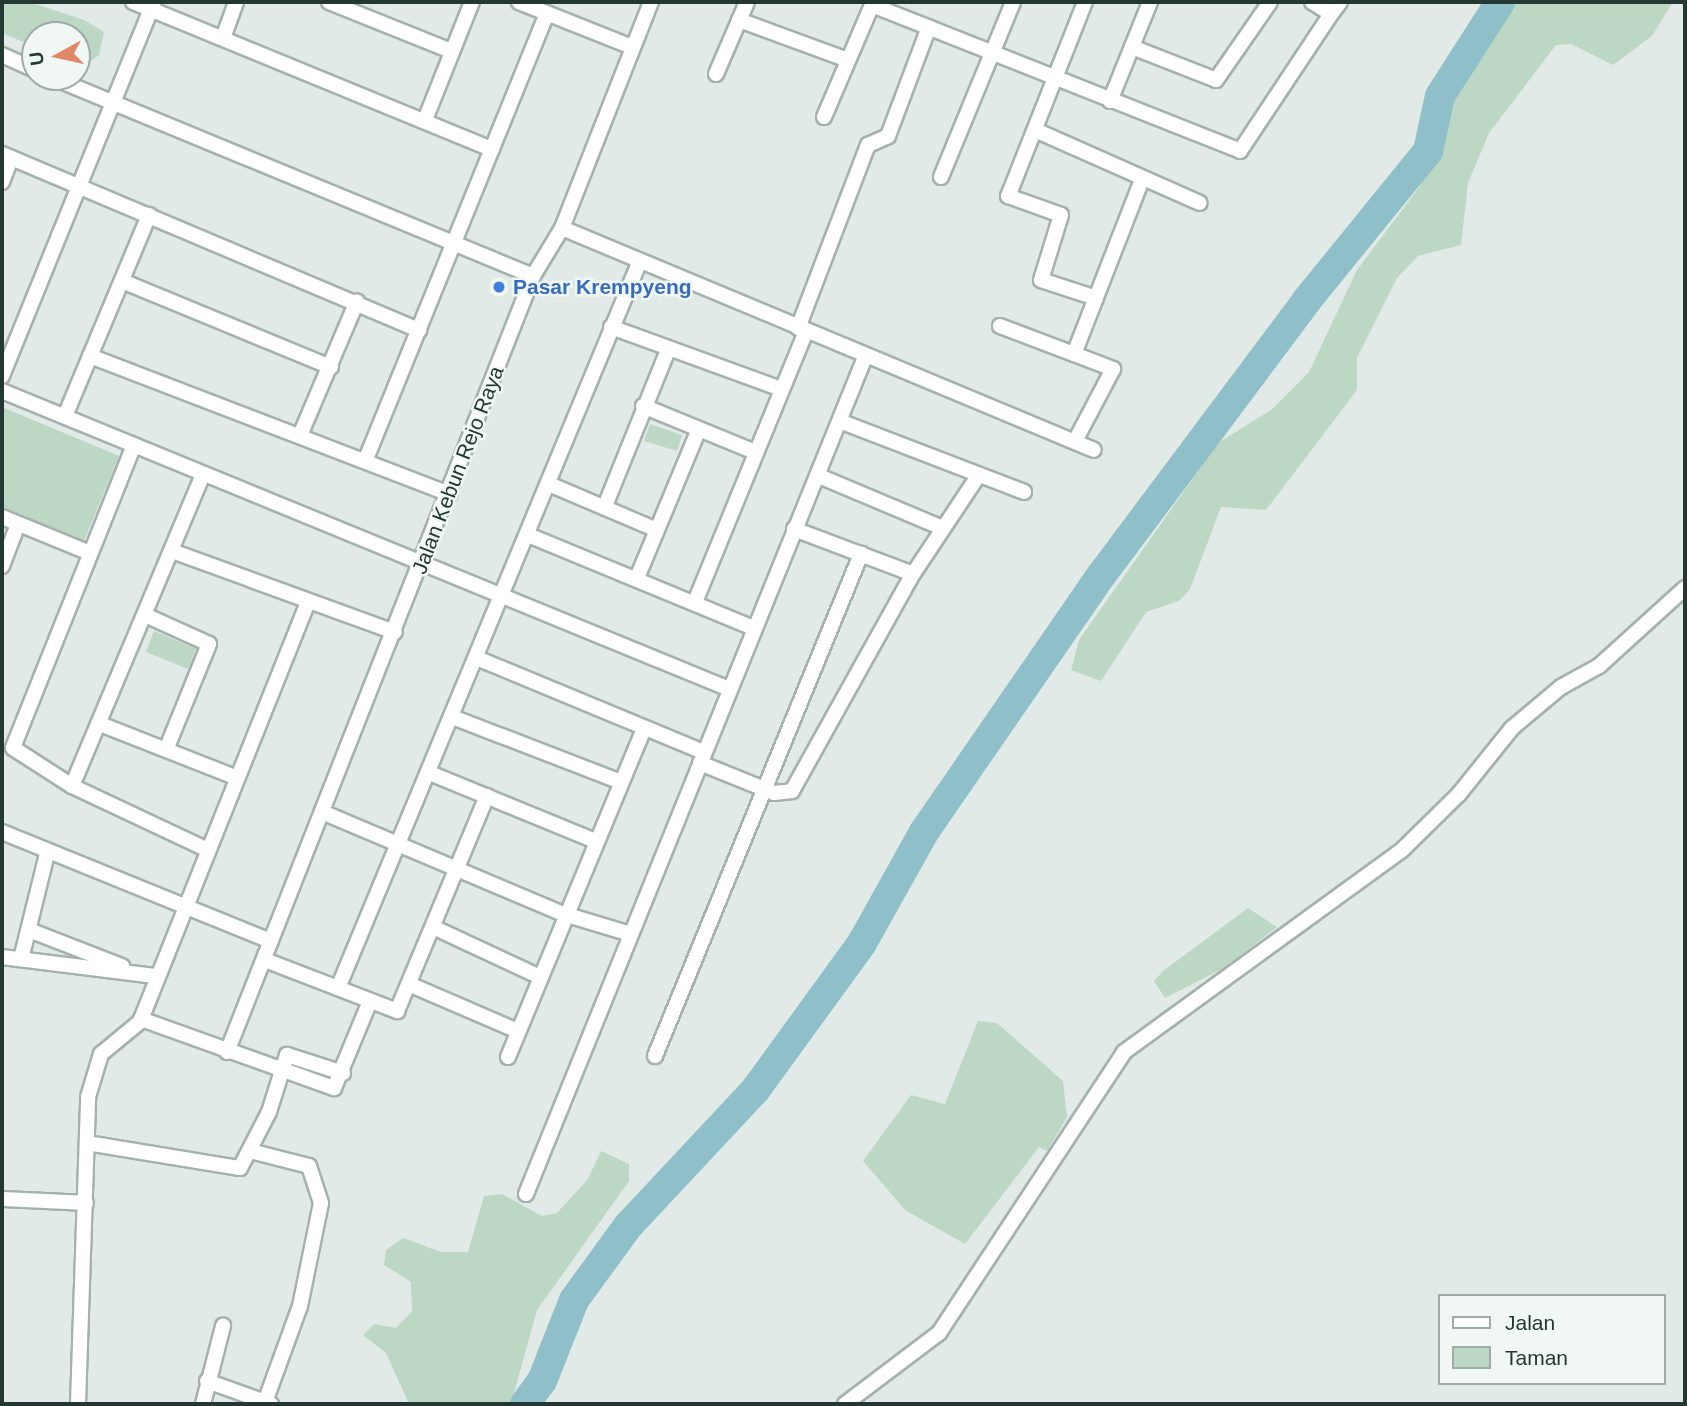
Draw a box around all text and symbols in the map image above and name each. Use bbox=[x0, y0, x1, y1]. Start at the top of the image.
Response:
north arrow bbox=[21, 21, 91, 91]
text: U bbox=[25, 50, 48, 67]
place label: Pasar Krempyeng bbox=[513, 274, 692, 300]
marker: Pasar Krempyeng bbox=[491, 279, 507, 295]
street label: Jalan Kebun Rejo Raya bbox=[407, 362, 509, 578]
legend bbox=[1438, 1294, 1666, 1385]
text: Jalan bbox=[1505, 1311, 1555, 1334]
text: Taman bbox=[1505, 1346, 1568, 1369]

